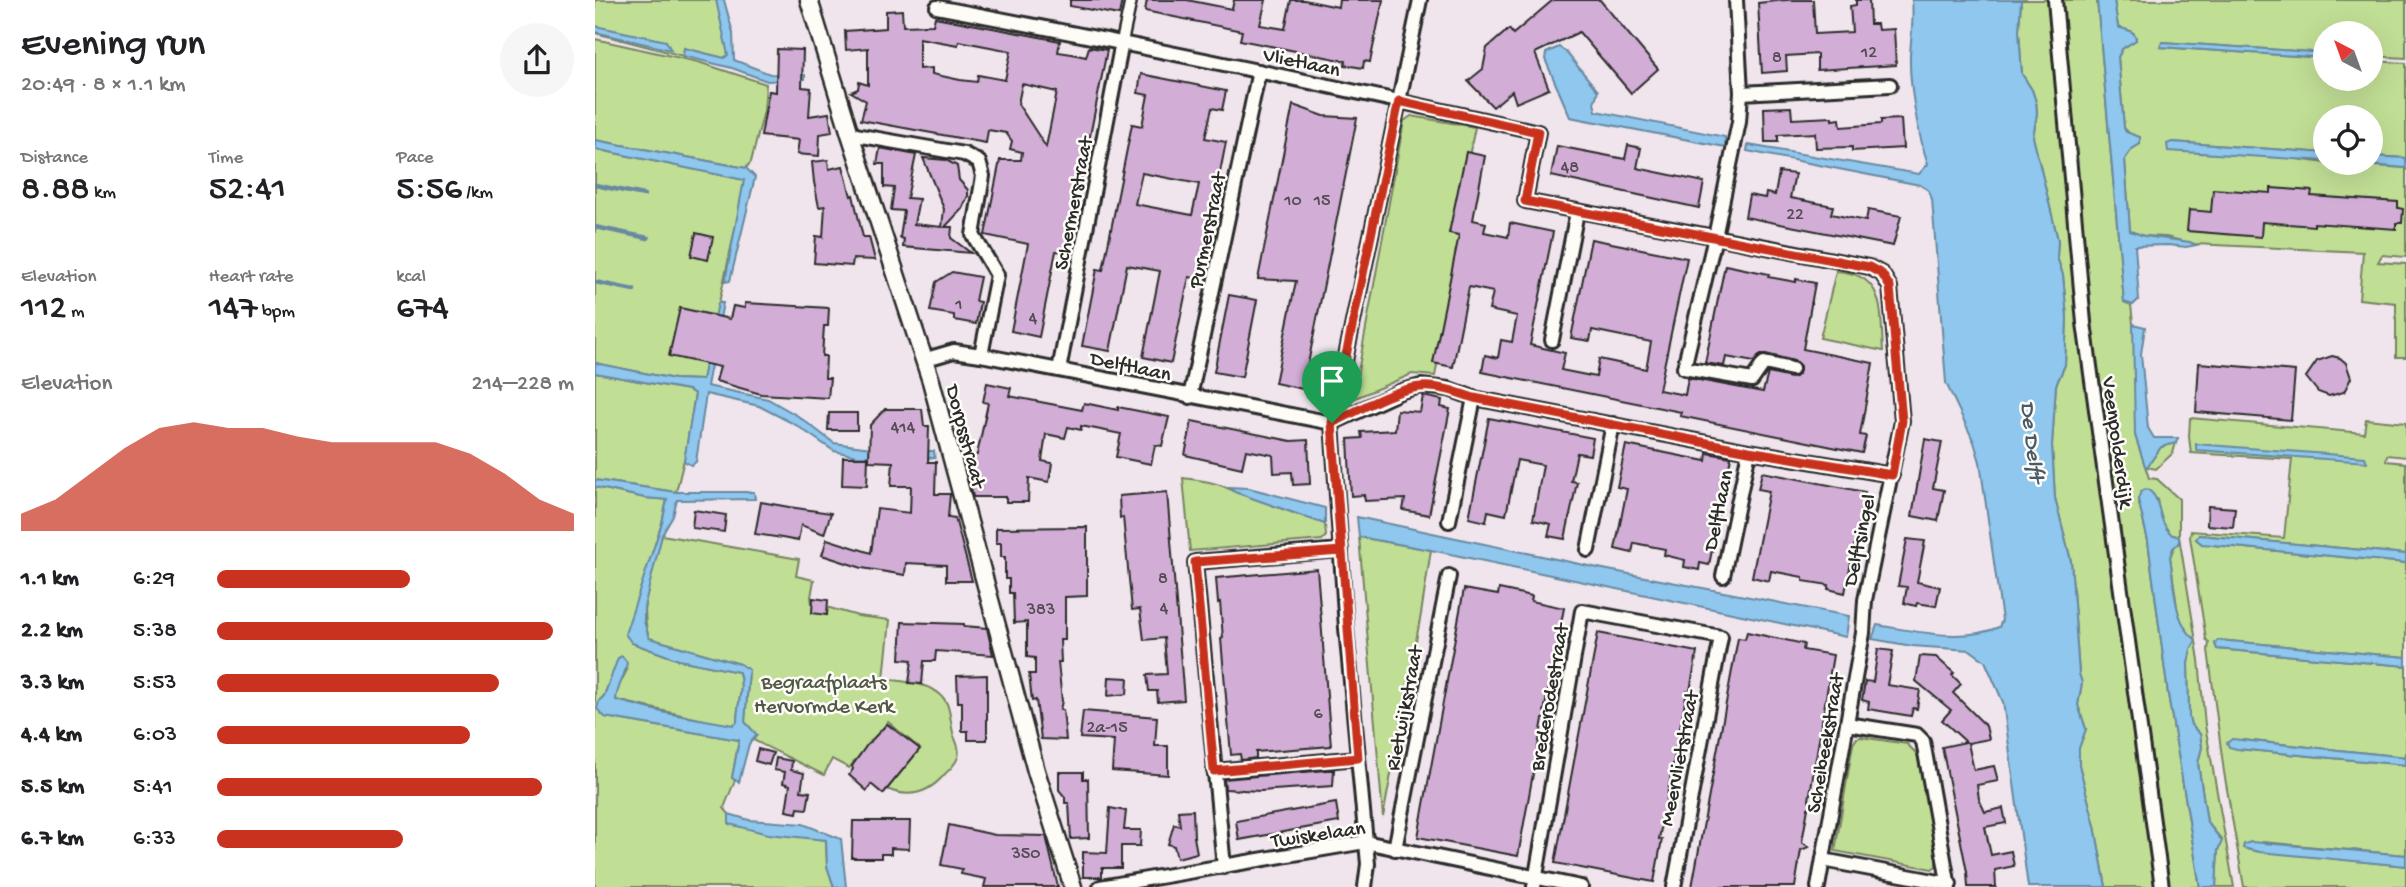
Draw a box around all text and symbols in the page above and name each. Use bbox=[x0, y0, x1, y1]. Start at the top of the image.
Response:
north arrow bbox=[2313, 21, 2383, 91]
map controls bbox=[2313, 21, 2383, 175]
button: share bbox=[500, 23, 574, 97]
text: Evening run bbox=[21, 24, 205, 68]
house number: 12 bbox=[1860, 43, 1877, 64]
street label: Vlietlaan bbox=[1259, 44, 1342, 85]
house number: 8 bbox=[1772, 48, 1782, 69]
text: 20:49 · 8 × 1.1 km bbox=[21, 72, 186, 99]
button: locate bbox=[2313, 105, 2383, 175]
street label: Schermerstraat bbox=[1050, 133, 1101, 272]
text: Distance bbox=[21, 147, 88, 170]
text: Time bbox=[209, 147, 243, 170]
text: Pace bbox=[396, 147, 434, 170]
house number: 48 bbox=[1561, 158, 1579, 179]
street label: Purmerstraat bbox=[1185, 168, 1234, 292]
text: 8.88 bbox=[21, 170, 90, 211]
text: 52:41 bbox=[209, 170, 286, 211]
text: 5:56 bbox=[396, 170, 462, 211]
text: km bbox=[90, 182, 116, 205]
text: /km bbox=[462, 182, 493, 205]
house number: 10 bbox=[1283, 191, 1302, 212]
house number: 15 bbox=[1313, 191, 1330, 212]
house number: 22 bbox=[1786, 205, 1804, 226]
text: Elevation bbox=[21, 266, 97, 289]
text: Heart rate bbox=[209, 266, 294, 289]
text: kcal bbox=[396, 266, 426, 289]
text: 112 bbox=[21, 289, 66, 330]
text: 147 bbox=[209, 289, 258, 330]
text: 674 bbox=[396, 289, 449, 330]
house number: 1 bbox=[954, 295, 963, 316]
text: m bbox=[66, 301, 84, 324]
text: bpm bbox=[258, 301, 295, 324]
house number: 4 bbox=[1029, 309, 1038, 330]
street label: Delftlaan bbox=[1086, 347, 1173, 389]
pin bbox=[1302, 351, 1362, 423]
icon: arrive bbox=[1313, 362, 1351, 400]
text: Elevation bbox=[21, 371, 112, 398]
text: 214–228 m bbox=[472, 371, 574, 398]
street label: Veenpolderdijk bbox=[2094, 374, 2137, 512]
street label: Dorpsstraat bbox=[937, 381, 990, 494]
water label: De Delft bbox=[2012, 400, 2049, 487]
house number: 414 bbox=[891, 418, 916, 439]
street label: Delftlaan bbox=[1699, 468, 1741, 555]
street label: Delftsingel bbox=[1839, 492, 1883, 591]
text: 1.1 km bbox=[21, 566, 79, 593]
text: 6:29 bbox=[133, 566, 175, 593]
house number: 8 bbox=[1158, 569, 1168, 590]
house number: 4 bbox=[1160, 599, 1169, 620]
house number: 383 bbox=[1026, 600, 1055, 621]
text: 2.2 km bbox=[21, 618, 83, 645]
text: 5:38 bbox=[133, 618, 177, 645]
street label: Brederodestraat bbox=[1526, 620, 1577, 774]
street label: Rietwijkstraat bbox=[1382, 642, 1431, 773]
street label: Scheibeekstraat bbox=[1803, 669, 1852, 815]
text: 3.3 km bbox=[21, 670, 84, 697]
text: 5:53 bbox=[133, 670, 176, 697]
park label: Begraafplaats Hervormde Kerk bbox=[754, 672, 897, 721]
street label: Meervlietstraat bbox=[1656, 687, 1707, 828]
house number: 6 bbox=[1313, 704, 1323, 725]
house number: 2a-15 bbox=[1086, 718, 1128, 739]
text: 4.4 km bbox=[21, 722, 82, 749]
text: 6:03 bbox=[133, 722, 177, 749]
text: 5.5 km bbox=[21, 774, 84, 801]
text: 5:41 bbox=[133, 774, 173, 801]
street label: Twiskelaan bbox=[1269, 817, 1367, 856]
text: 6.7 km bbox=[21, 826, 84, 853]
text: 6:33 bbox=[133, 826, 176, 853]
house number: 350 bbox=[1010, 844, 1041, 865]

